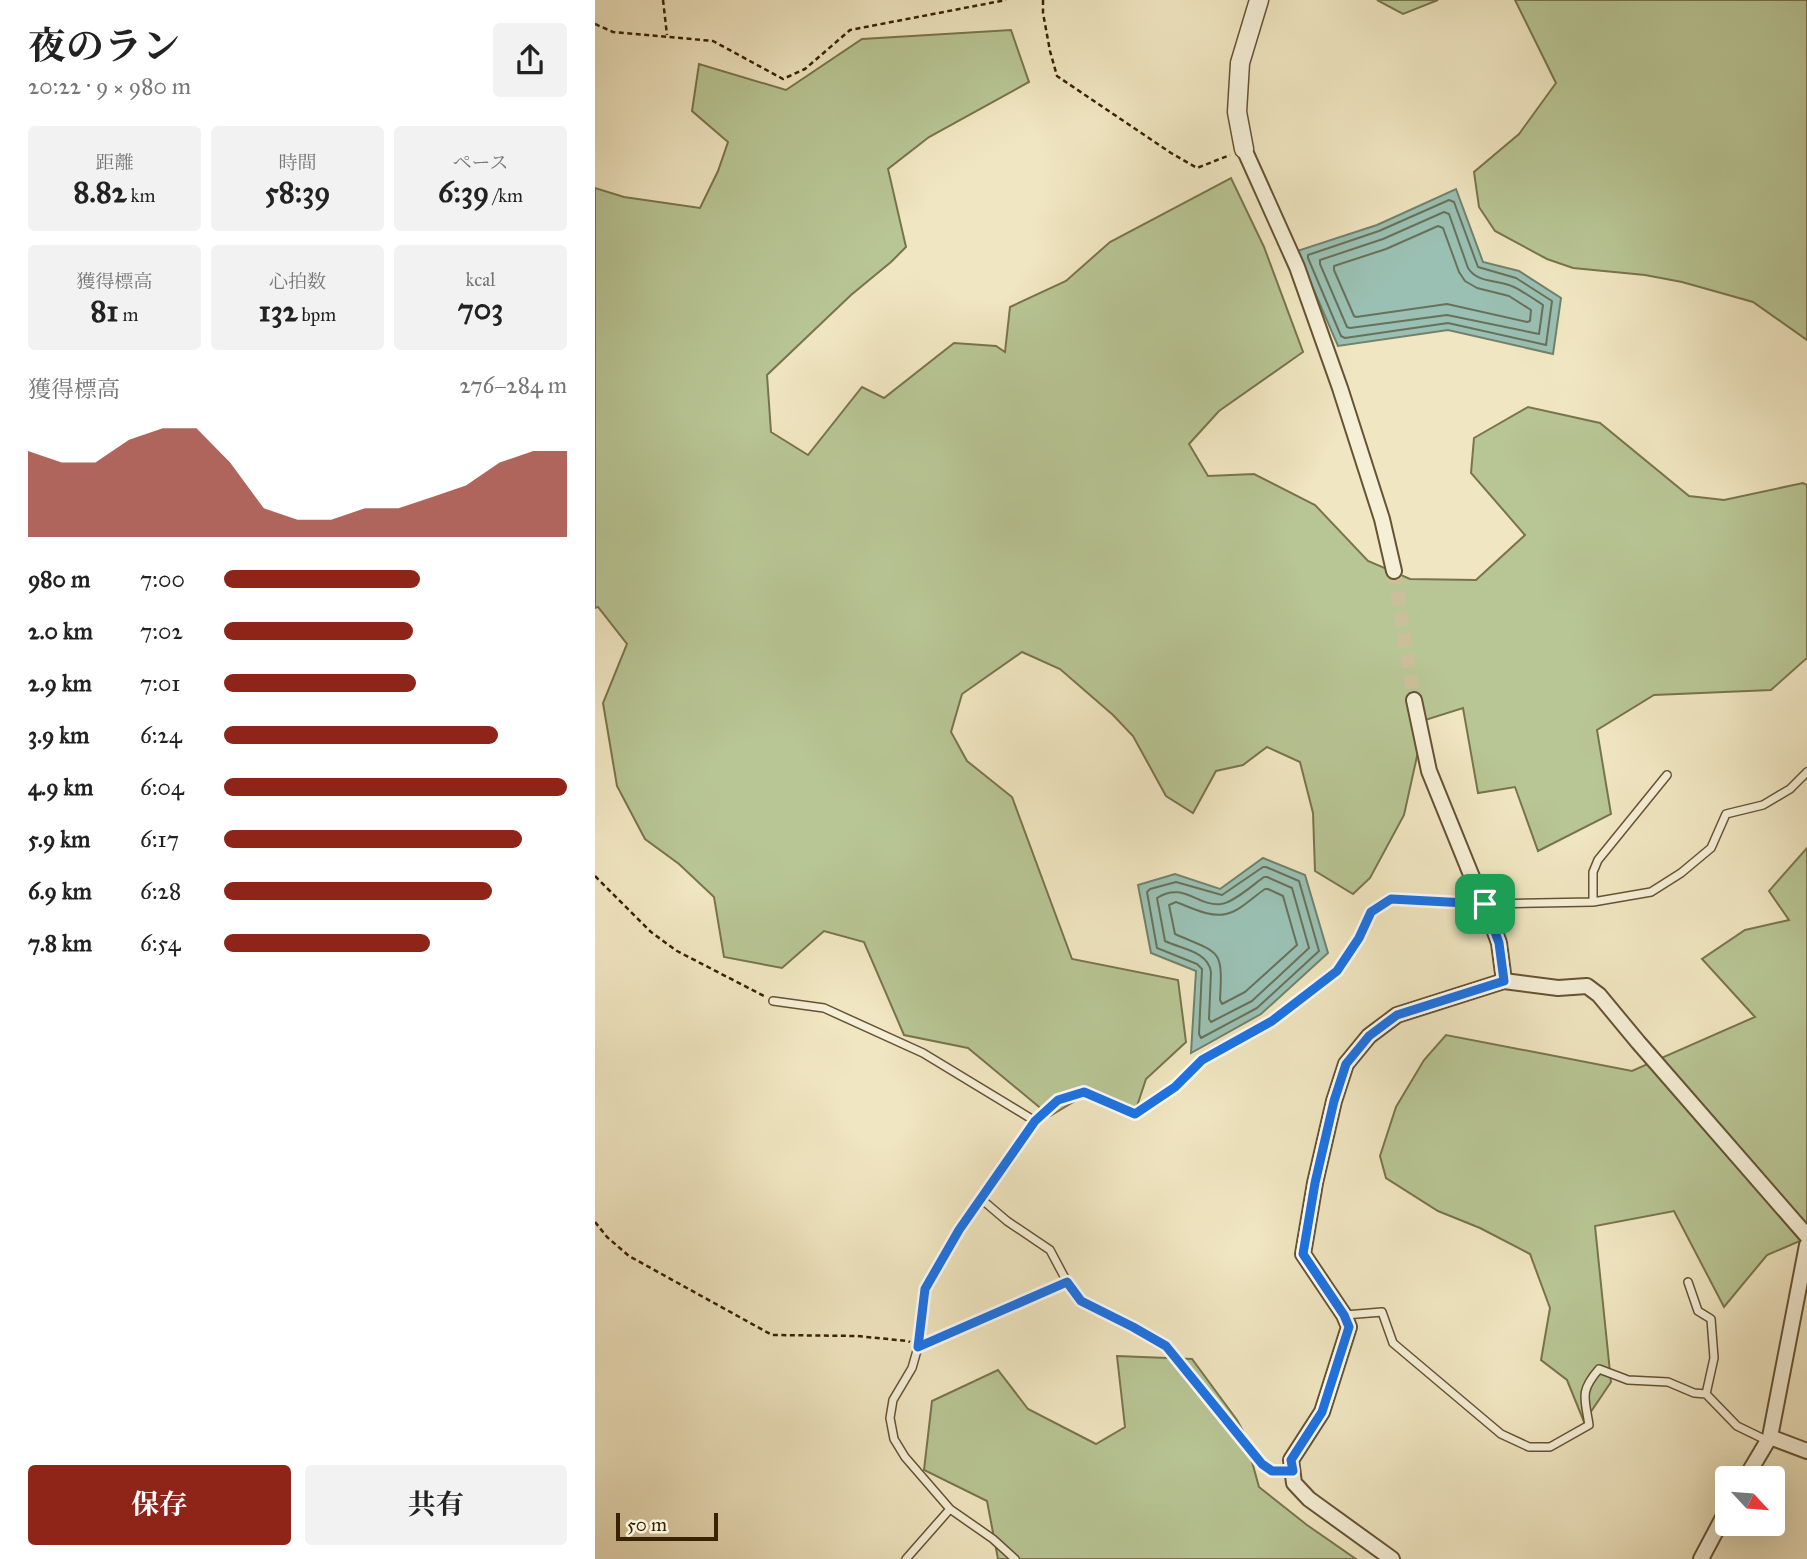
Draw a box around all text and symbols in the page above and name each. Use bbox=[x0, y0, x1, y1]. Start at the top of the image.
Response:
text: 夜のラン bbox=[28, 23, 180, 69]
button: share bbox=[493, 23, 567, 97]
text: 20:22 · 9 × 980 m bbox=[28, 72, 191, 100]
text: 距離 bbox=[95, 151, 134, 174]
text: 時間 bbox=[278, 151, 317, 174]
text: ペース bbox=[452, 151, 509, 174]
text: 8.82 bbox=[74, 174, 127, 210]
text: 58:39 bbox=[265, 174, 330, 210]
text: 6:39 bbox=[438, 174, 489, 210]
text: km bbox=[127, 184, 155, 207]
text: /km bbox=[489, 184, 523, 207]
text: kcal bbox=[466, 268, 495, 291]
text: 獲得標高 bbox=[76, 270, 153, 293]
text: 心拍数 bbox=[269, 270, 326, 293]
text: 703 bbox=[458, 291, 503, 327]
text: 81 bbox=[91, 293, 118, 329]
text: 132 bbox=[259, 293, 297, 329]
text: m bbox=[118, 303, 138, 326]
text: bpm bbox=[297, 303, 336, 326]
text: 276–284 m bbox=[460, 371, 567, 399]
text: 獲得標高 bbox=[28, 375, 120, 403]
text: 980 m bbox=[28, 565, 90, 593]
text: 7:00 bbox=[140, 565, 185, 593]
text: 2.0 km bbox=[28, 617, 93, 645]
text: 7:02 bbox=[140, 617, 183, 645]
text: 2.9 km bbox=[28, 669, 92, 697]
text: 7:01 bbox=[140, 669, 180, 697]
text: 3.9 km bbox=[28, 721, 89, 749]
text: 6:24 bbox=[140, 721, 182, 749]
text: 4.9 km bbox=[28, 773, 93, 801]
text: 6:04 bbox=[140, 773, 184, 801]
text: 5.9 km bbox=[28, 825, 90, 853]
text: 6:17 bbox=[140, 825, 179, 853]
pin bbox=[1455, 874, 1515, 934]
text: 6.9 km bbox=[28, 877, 92, 905]
text: 6:28 bbox=[140, 877, 181, 905]
icon: arrive bbox=[1466, 885, 1504, 923]
text: 7.8 km bbox=[28, 929, 92, 957]
text: 6:54 bbox=[140, 929, 181, 957]
button: 保存 bbox=[28, 1465, 291, 1545]
button: 共有 bbox=[305, 1465, 567, 1545]
north arrow bbox=[1715, 1466, 1785, 1536]
map controls bbox=[1715, 1466, 1785, 1536]
scale bar bbox=[616, 1510, 717, 1542]
text: 50 m bbox=[627, 1513, 667, 1536]

